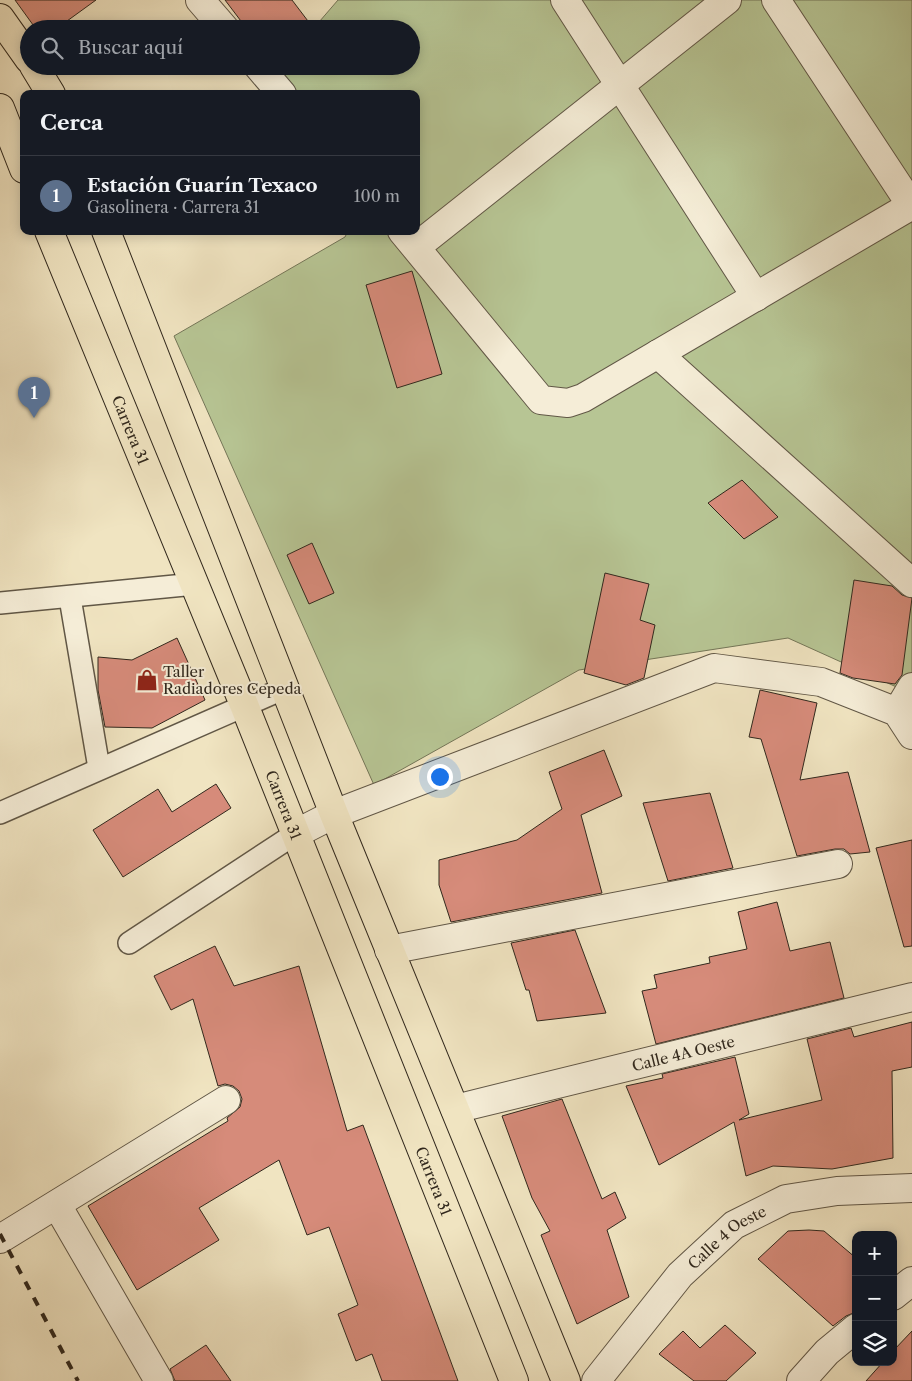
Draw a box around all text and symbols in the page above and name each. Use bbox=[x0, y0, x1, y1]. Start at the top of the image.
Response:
search box bbox=[20, 20, 420, 75]
icon: search bbox=[38, 34, 66, 62]
text: Buscar aquí bbox=[78, 36, 183, 59]
text: Cerca bbox=[40, 110, 103, 135]
text: Estación Guarín Texaco bbox=[87, 174, 318, 197]
text: 1 bbox=[52, 186, 60, 206]
text: 100 m bbox=[354, 186, 400, 206]
text: Gasolinera · Carrera 31 bbox=[87, 197, 259, 217]
pin: 1 bbox=[18, 377, 50, 418]
street label: Carrera 31 bbox=[108, 392, 154, 468]
place label: Taller Radiadores Cepeda bbox=[163, 662, 302, 698]
shop icon: Taller Radiadores Cepeda bbox=[134, 667, 160, 693]
your location bbox=[427, 764, 453, 790]
street label: Carrera 31 bbox=[262, 767, 307, 843]
street label: Calle 4A Oeste bbox=[630, 1031, 737, 1075]
street label: Carrera 31 bbox=[412, 1143, 457, 1219]
street label: Calle 4 Oeste bbox=[683, 1201, 769, 1273]
map controls bbox=[852, 1231, 897, 1366]
button: + bbox=[852, 1231, 897, 1276]
button: − bbox=[852, 1276, 897, 1321]
button: layers bbox=[852, 1321, 897, 1366]

